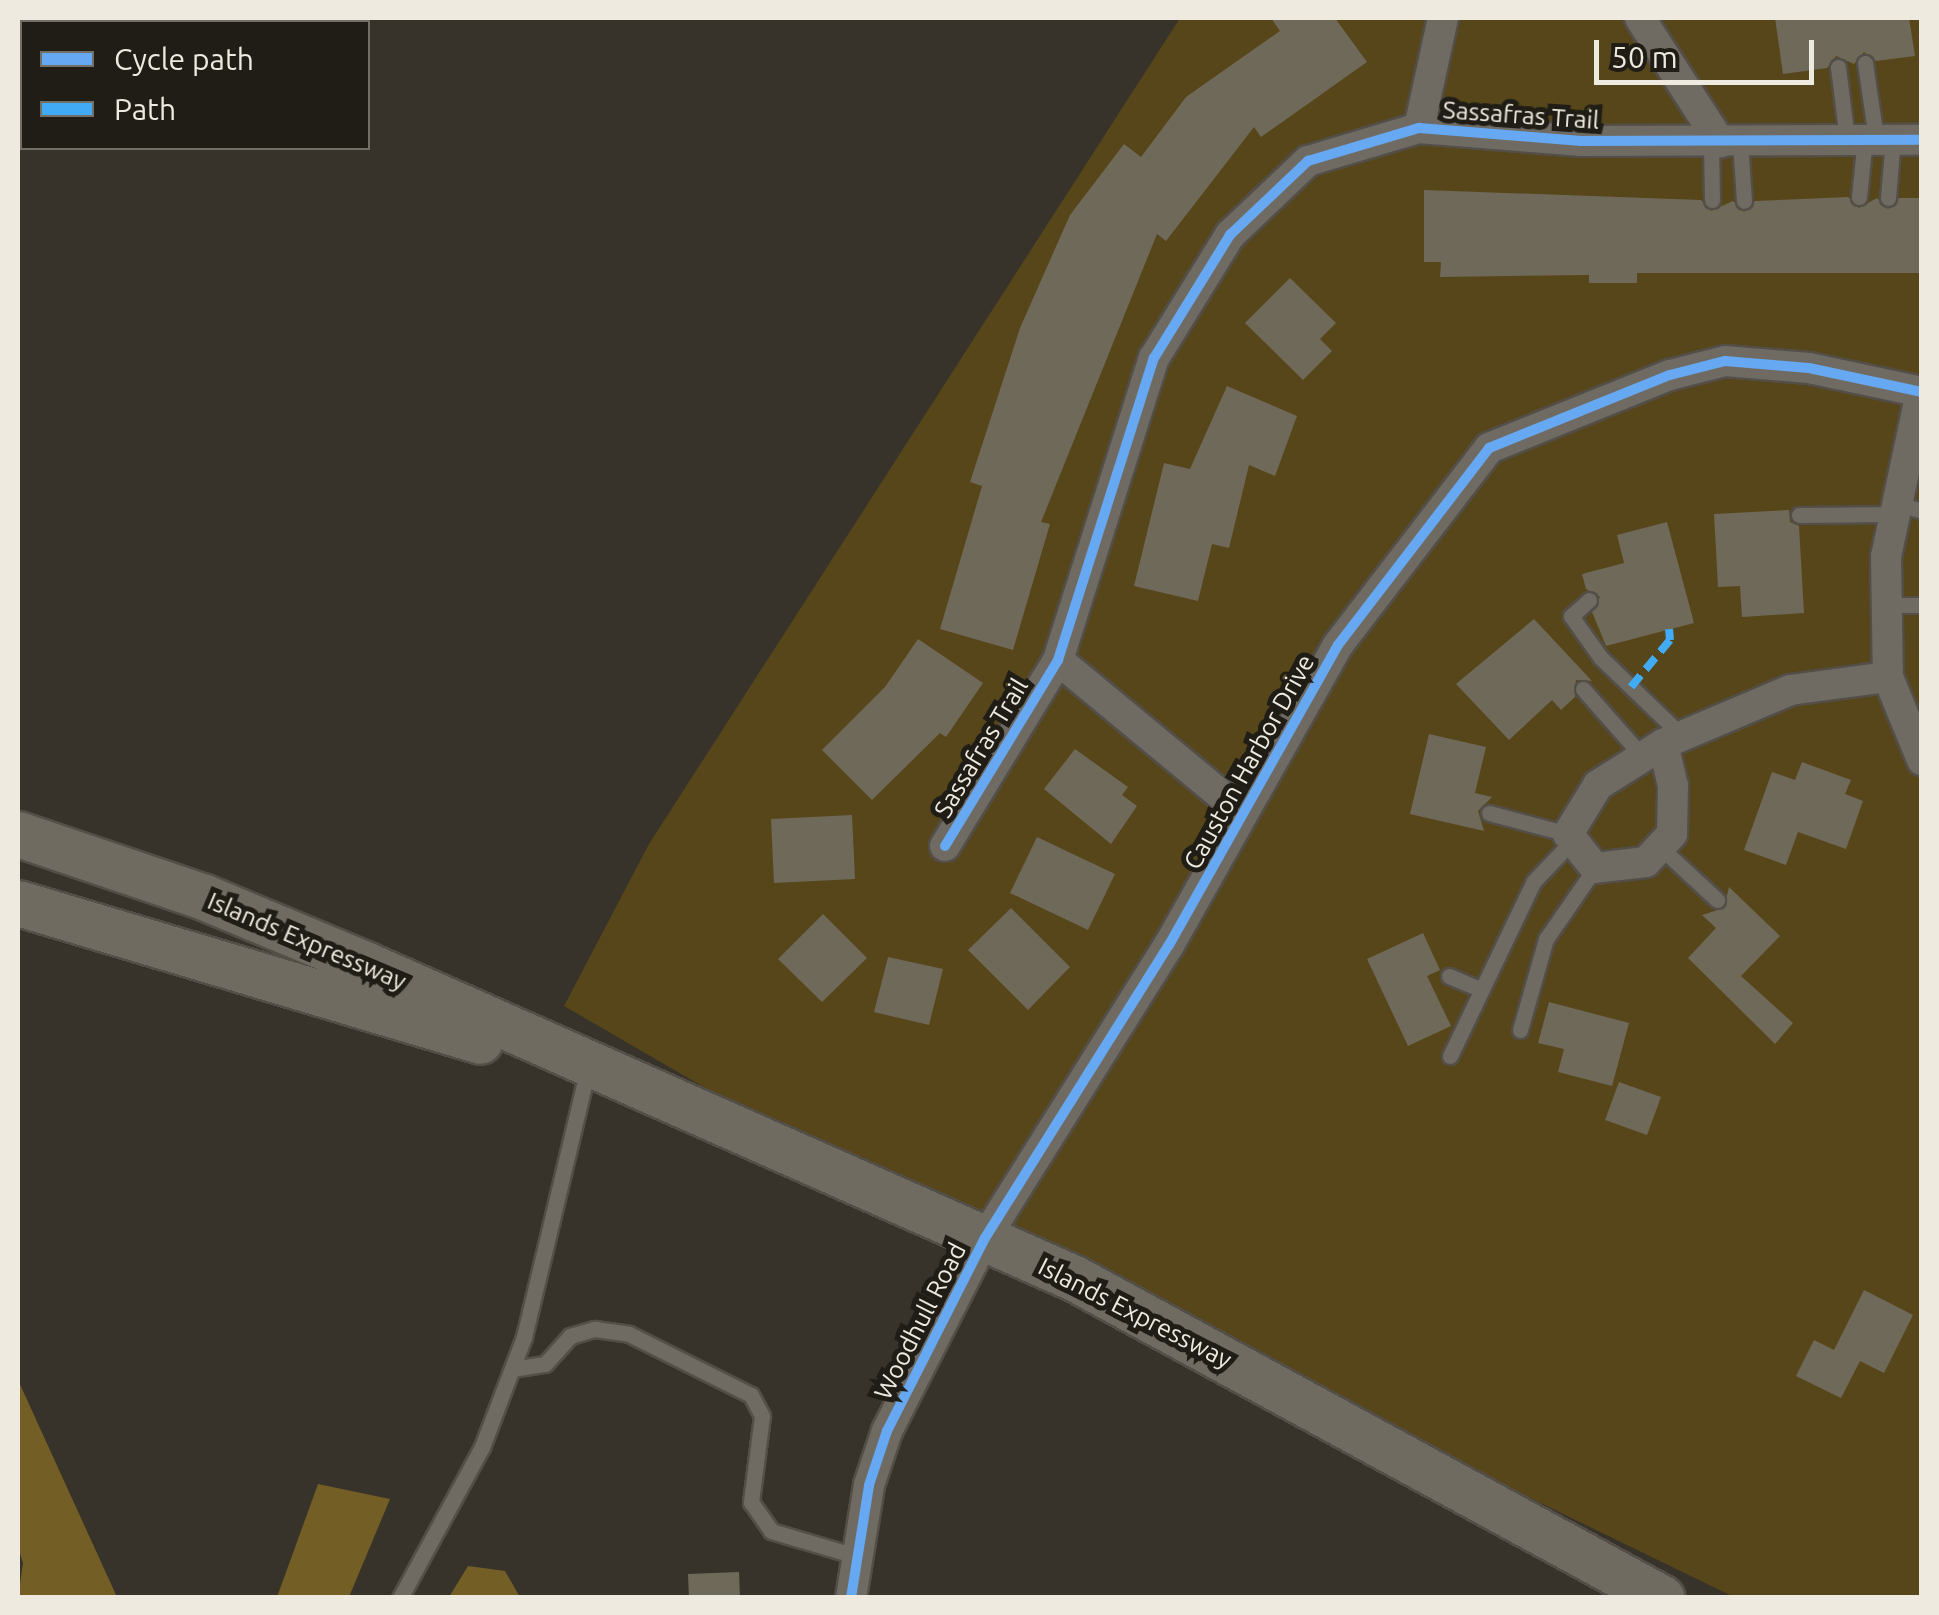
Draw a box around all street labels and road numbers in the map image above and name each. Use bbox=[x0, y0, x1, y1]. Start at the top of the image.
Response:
street label: Sassafras Trail bbox=[1442, 95, 1600, 135]
street label: Causton Harbor Drive bbox=[1177, 649, 1321, 875]
street label: Sassafras Trail bbox=[928, 673, 1034, 823]
street label: Islands Expressway bbox=[203, 886, 411, 996]
street label: Woodhull Road bbox=[868, 1238, 972, 1404]
street label: Islands Expressway bbox=[1033, 1251, 1237, 1375]

